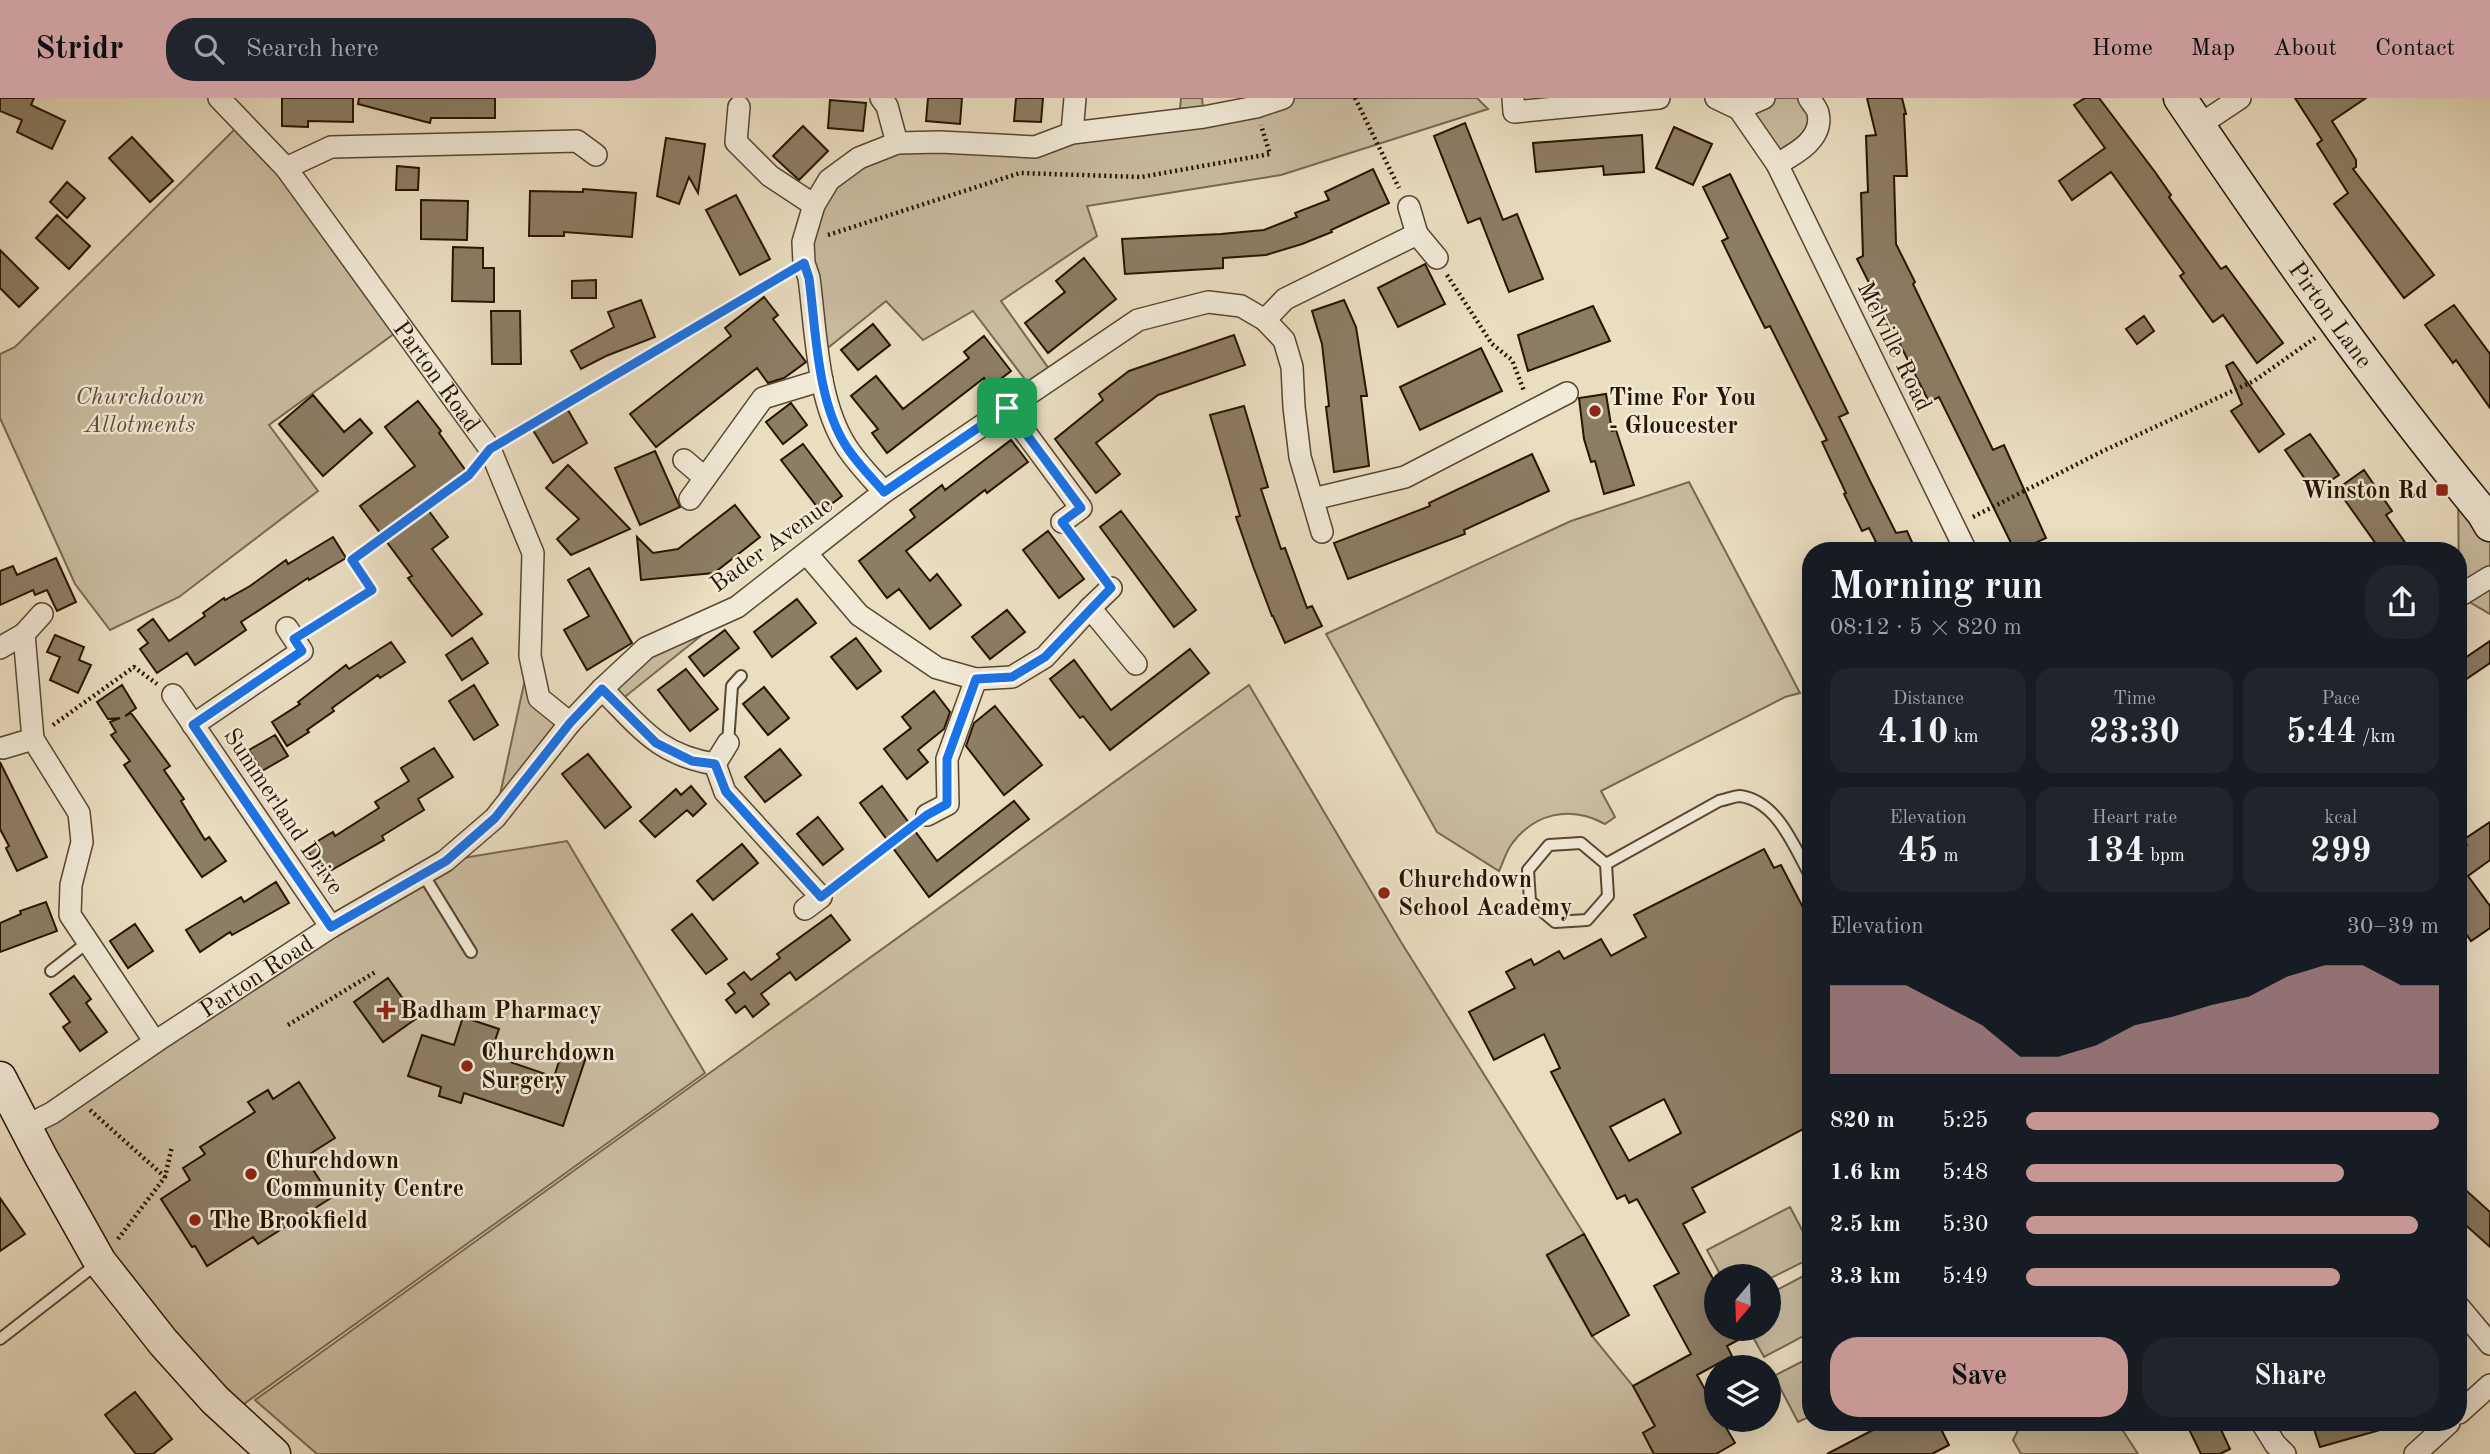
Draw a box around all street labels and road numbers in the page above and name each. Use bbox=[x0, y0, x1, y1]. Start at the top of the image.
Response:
street label: Pirton Lane bbox=[2283, 258, 2376, 373]
street label: Melville Road bbox=[1852, 278, 1935, 416]
street label: Parton Road bbox=[387, 317, 483, 437]
street label: Bader Avenue bbox=[707, 493, 838, 598]
street label: Summerland Drive bbox=[218, 725, 347, 900]
street label: Parton Road bbox=[196, 932, 318, 1023]

